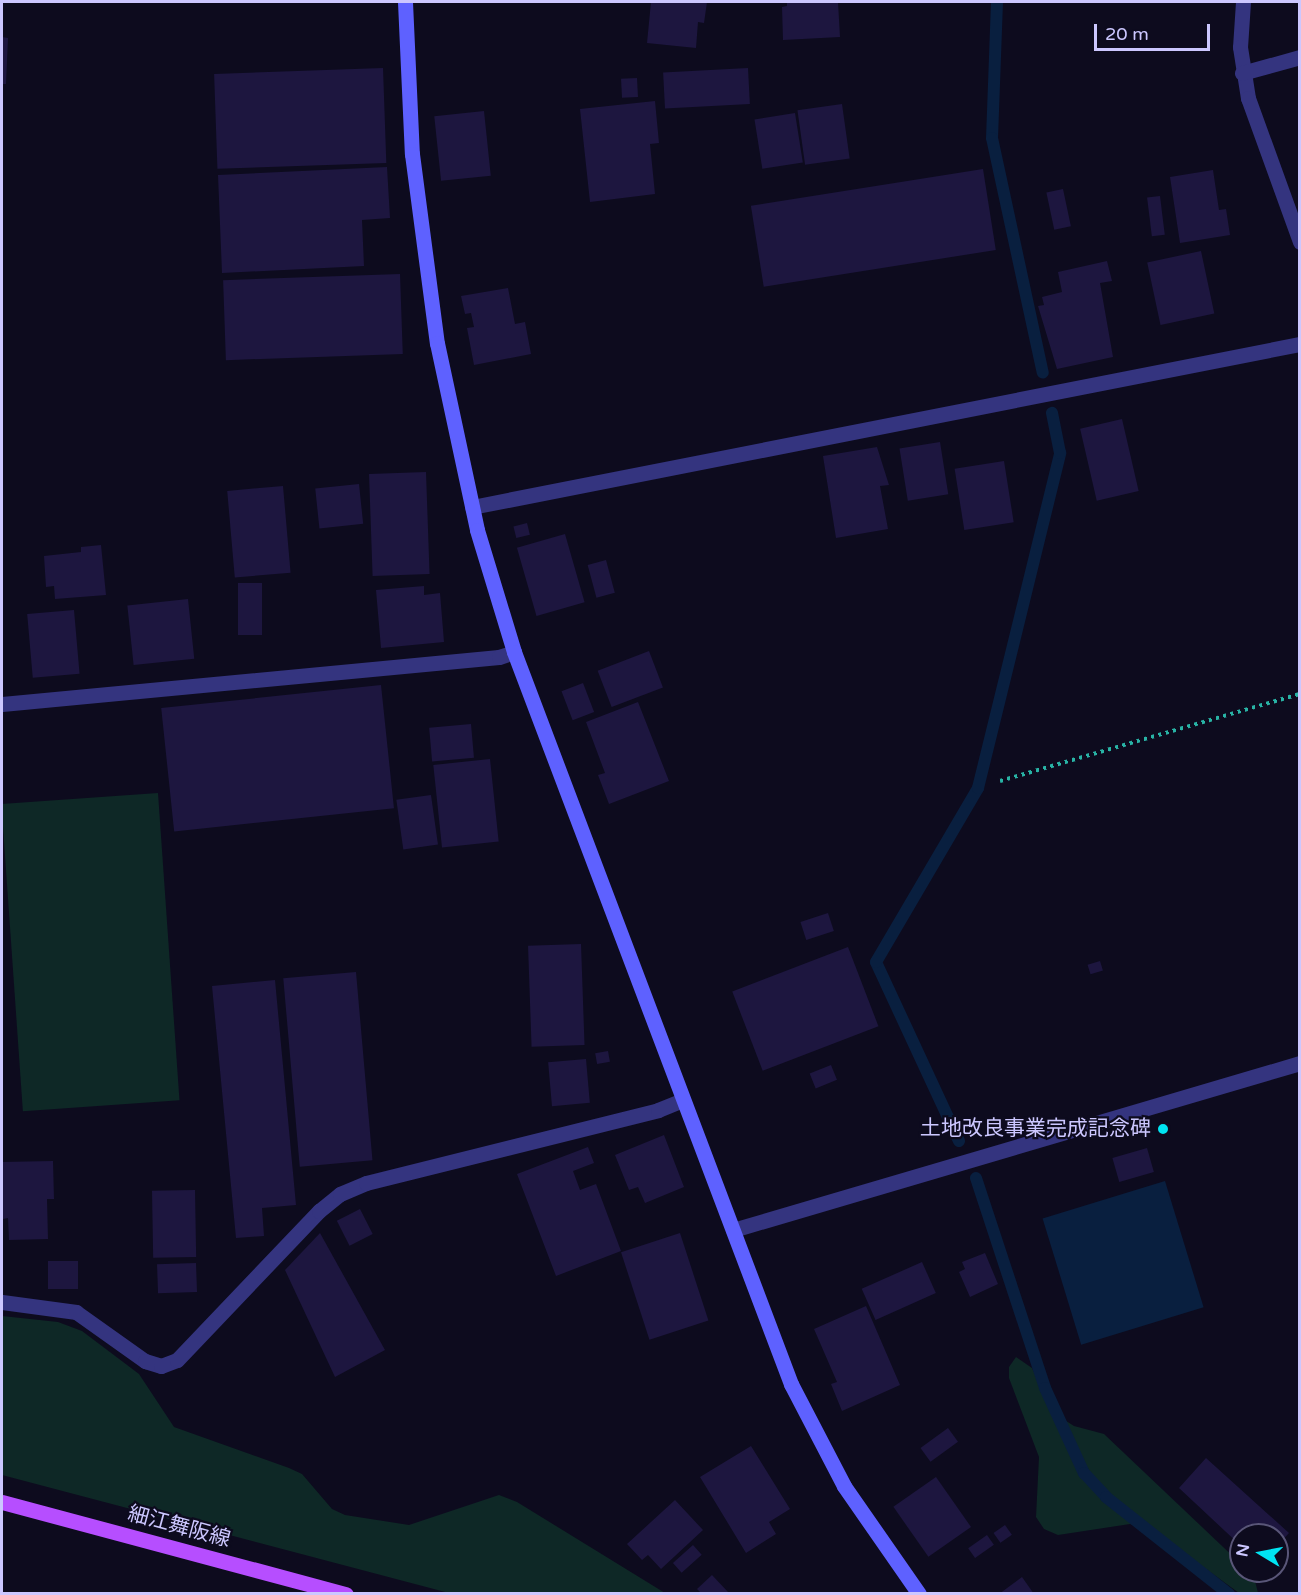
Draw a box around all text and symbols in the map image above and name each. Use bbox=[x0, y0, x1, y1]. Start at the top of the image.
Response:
scale bar bbox=[1097, 12, 1212, 50]
text: 20 m bbox=[1105, 23, 1149, 45]
place label: 土地改良事業完成記念碑 bbox=[920, 1116, 1151, 1142]
marker: 土地改良事業完成記念碑 bbox=[1156, 1122, 1170, 1136]
street label: 細江舞阪線 bbox=[125, 1501, 233, 1553]
north arrow bbox=[1229, 1523, 1289, 1583]
text: N bbox=[1232, 1542, 1254, 1558]

